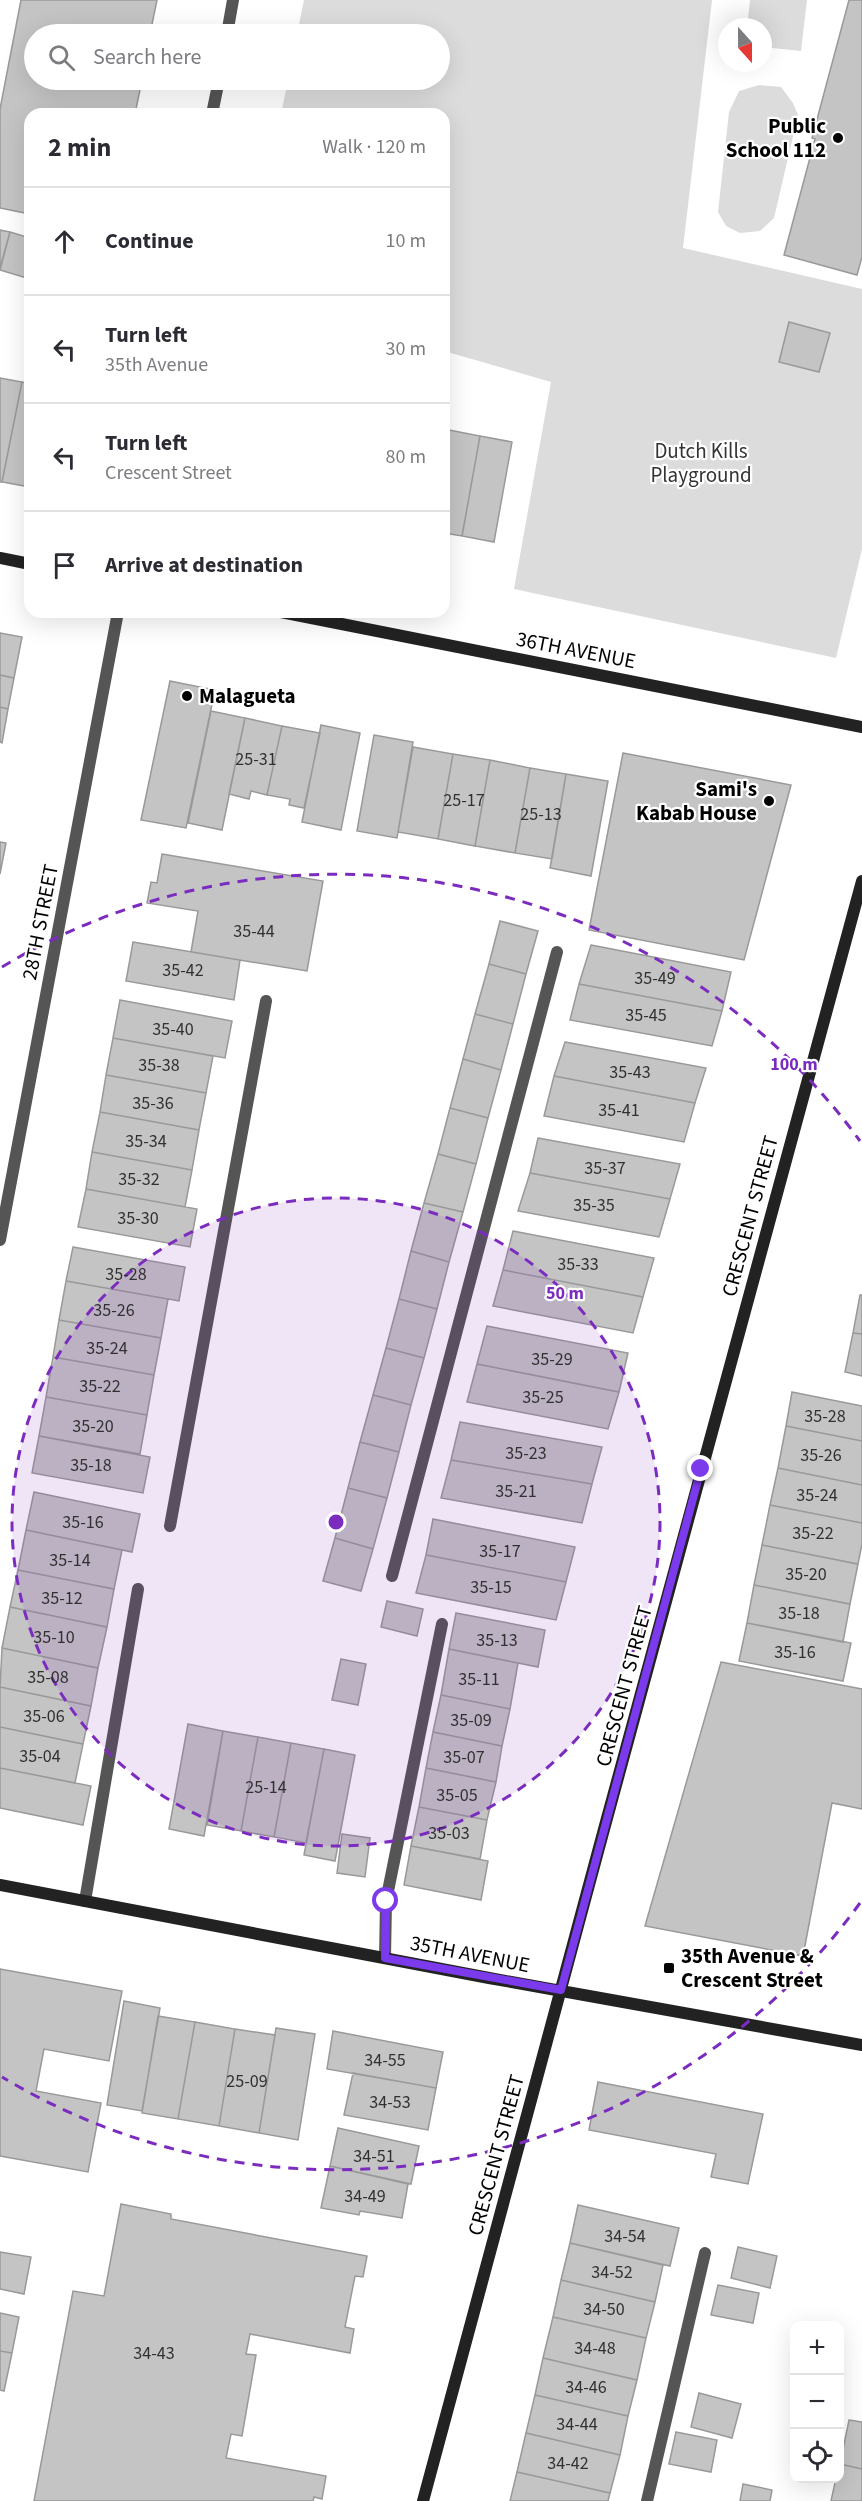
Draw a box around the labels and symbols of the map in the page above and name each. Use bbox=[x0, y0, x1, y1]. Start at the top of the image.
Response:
north arrow bbox=[718, 18, 772, 72]
place label: Public School 112 bbox=[726, 111, 826, 165]
marker: Public School 112 bbox=[831, 131, 845, 145]
park label: Dutch Kills Playground bbox=[650, 436, 752, 490]
street label: 36TH AVENUE bbox=[514, 624, 638, 676]
place label: Malagueta bbox=[199, 681, 296, 711]
marker: Malagueta bbox=[180, 689, 194, 703]
house number: 25-31 bbox=[235, 747, 277, 772]
place label: Sami's Kabab House bbox=[636, 774, 757, 828]
house number: 25-17 bbox=[443, 788, 485, 813]
marker: Sami's Kabab House bbox=[762, 794, 776, 808]
house number: 25-13 bbox=[520, 802, 562, 827]
street label: 28TH STREET bbox=[14, 862, 66, 982]
house number: 35-44 bbox=[233, 919, 275, 944]
house number: 35-42 bbox=[162, 958, 204, 983]
house number: 35-49 bbox=[634, 966, 676, 991]
house number: 35-45 bbox=[625, 1003, 667, 1028]
house number: 35-40 bbox=[152, 1017, 194, 1042]
text: 100 m bbox=[770, 1052, 818, 1077]
house number: 35-38 bbox=[138, 1053, 180, 1078]
house number: 35-43 bbox=[609, 1060, 651, 1085]
house number: 35-36 bbox=[132, 1091, 174, 1116]
house number: 35-41 bbox=[598, 1098, 640, 1123]
house number: 35-34 bbox=[125, 1129, 167, 1154]
street label: CRESCENT STREET bbox=[714, 1132, 786, 1300]
house number: 35-37 bbox=[584, 1156, 626, 1181]
house number: 35-32 bbox=[118, 1167, 160, 1192]
house number: 35-35 bbox=[573, 1193, 615, 1218]
house number: 35-30 bbox=[117, 1206, 159, 1231]
house number: 35-33 bbox=[557, 1252, 599, 1277]
house number: 35-28 bbox=[105, 1262, 147, 1287]
text: 50 m bbox=[546, 1281, 584, 1306]
house number: 35-26 bbox=[93, 1298, 135, 1323]
house number: 35-24 bbox=[86, 1336, 128, 1361]
house number: 35-29 bbox=[531, 1347, 573, 1372]
house number: 35-22 bbox=[79, 1374, 121, 1399]
house number: 35-25 bbox=[522, 1385, 564, 1410]
house number: 35-28 bbox=[804, 1404, 846, 1429]
house number: 35-20 bbox=[72, 1414, 114, 1439]
house number: 35-23 bbox=[505, 1441, 547, 1466]
house number: 35-26 bbox=[800, 1443, 842, 1468]
house number: 35-18 bbox=[70, 1453, 112, 1478]
route end bbox=[687, 1455, 713, 1481]
house number: 35-21 bbox=[495, 1479, 537, 1504]
house number: 35-24 bbox=[796, 1483, 838, 1508]
house number: 35-16 bbox=[62, 1510, 104, 1535]
centre of rings bbox=[326, 1512, 346, 1532]
house number: 35-22 bbox=[792, 1521, 834, 1546]
house number: 35-17 bbox=[479, 1539, 521, 1564]
house number: 35-14 bbox=[49, 1548, 91, 1573]
house number: 35-20 bbox=[785, 1562, 827, 1587]
house number: 35-15 bbox=[470, 1575, 512, 1600]
house number: 35-12 bbox=[41, 1586, 83, 1611]
house number: 35-18 bbox=[778, 1601, 820, 1626]
street label: CRESCENT STREET bbox=[588, 1602, 660, 1770]
house number: 35-10 bbox=[33, 1625, 75, 1650]
house number: 35-13 bbox=[476, 1628, 518, 1653]
house number: 35-16 bbox=[774, 1640, 816, 1665]
house number: 35-08 bbox=[27, 1665, 69, 1690]
house number: 35-11 bbox=[458, 1667, 500, 1692]
house number: 35-06 bbox=[23, 1704, 65, 1729]
house number: 35-09 bbox=[450, 1708, 492, 1733]
house number: 35-04 bbox=[19, 1744, 61, 1769]
house number: 35-07 bbox=[443, 1745, 485, 1770]
house number: 25-14 bbox=[245, 1775, 287, 1800]
house number: 35-05 bbox=[436, 1783, 478, 1808]
house number: 35-03 bbox=[428, 1821, 470, 1846]
route start bbox=[372, 1887, 398, 1913]
street label: 35TH AVENUE bbox=[408, 1928, 532, 1980]
place label: 35th Avenue & Crescent Street bbox=[681, 1941, 823, 1995]
marker: 35th Avenue & Crescent Street bbox=[662, 1961, 676, 1975]
house number: 34-55 bbox=[364, 2048, 406, 2073]
house number: 25-09 bbox=[226, 2069, 268, 2094]
street label: CRESCENT STREET bbox=[460, 2071, 532, 2239]
house number: 34-53 bbox=[369, 2090, 411, 2115]
house number: 34-51 bbox=[353, 2144, 395, 2169]
house number: 34-49 bbox=[344, 2184, 386, 2209]
house number: 34-54 bbox=[604, 2224, 646, 2249]
house number: 34-52 bbox=[591, 2260, 633, 2285]
house number: 34-50 bbox=[583, 2297, 625, 2322]
house number: 34-48 bbox=[574, 2336, 616, 2361]
house number: 34-43 bbox=[133, 2341, 175, 2366]
house number: 34-46 bbox=[565, 2375, 607, 2400]
house number: 34-44 bbox=[556, 2412, 598, 2437]
house number: 34-42 bbox=[547, 2451, 589, 2476]

